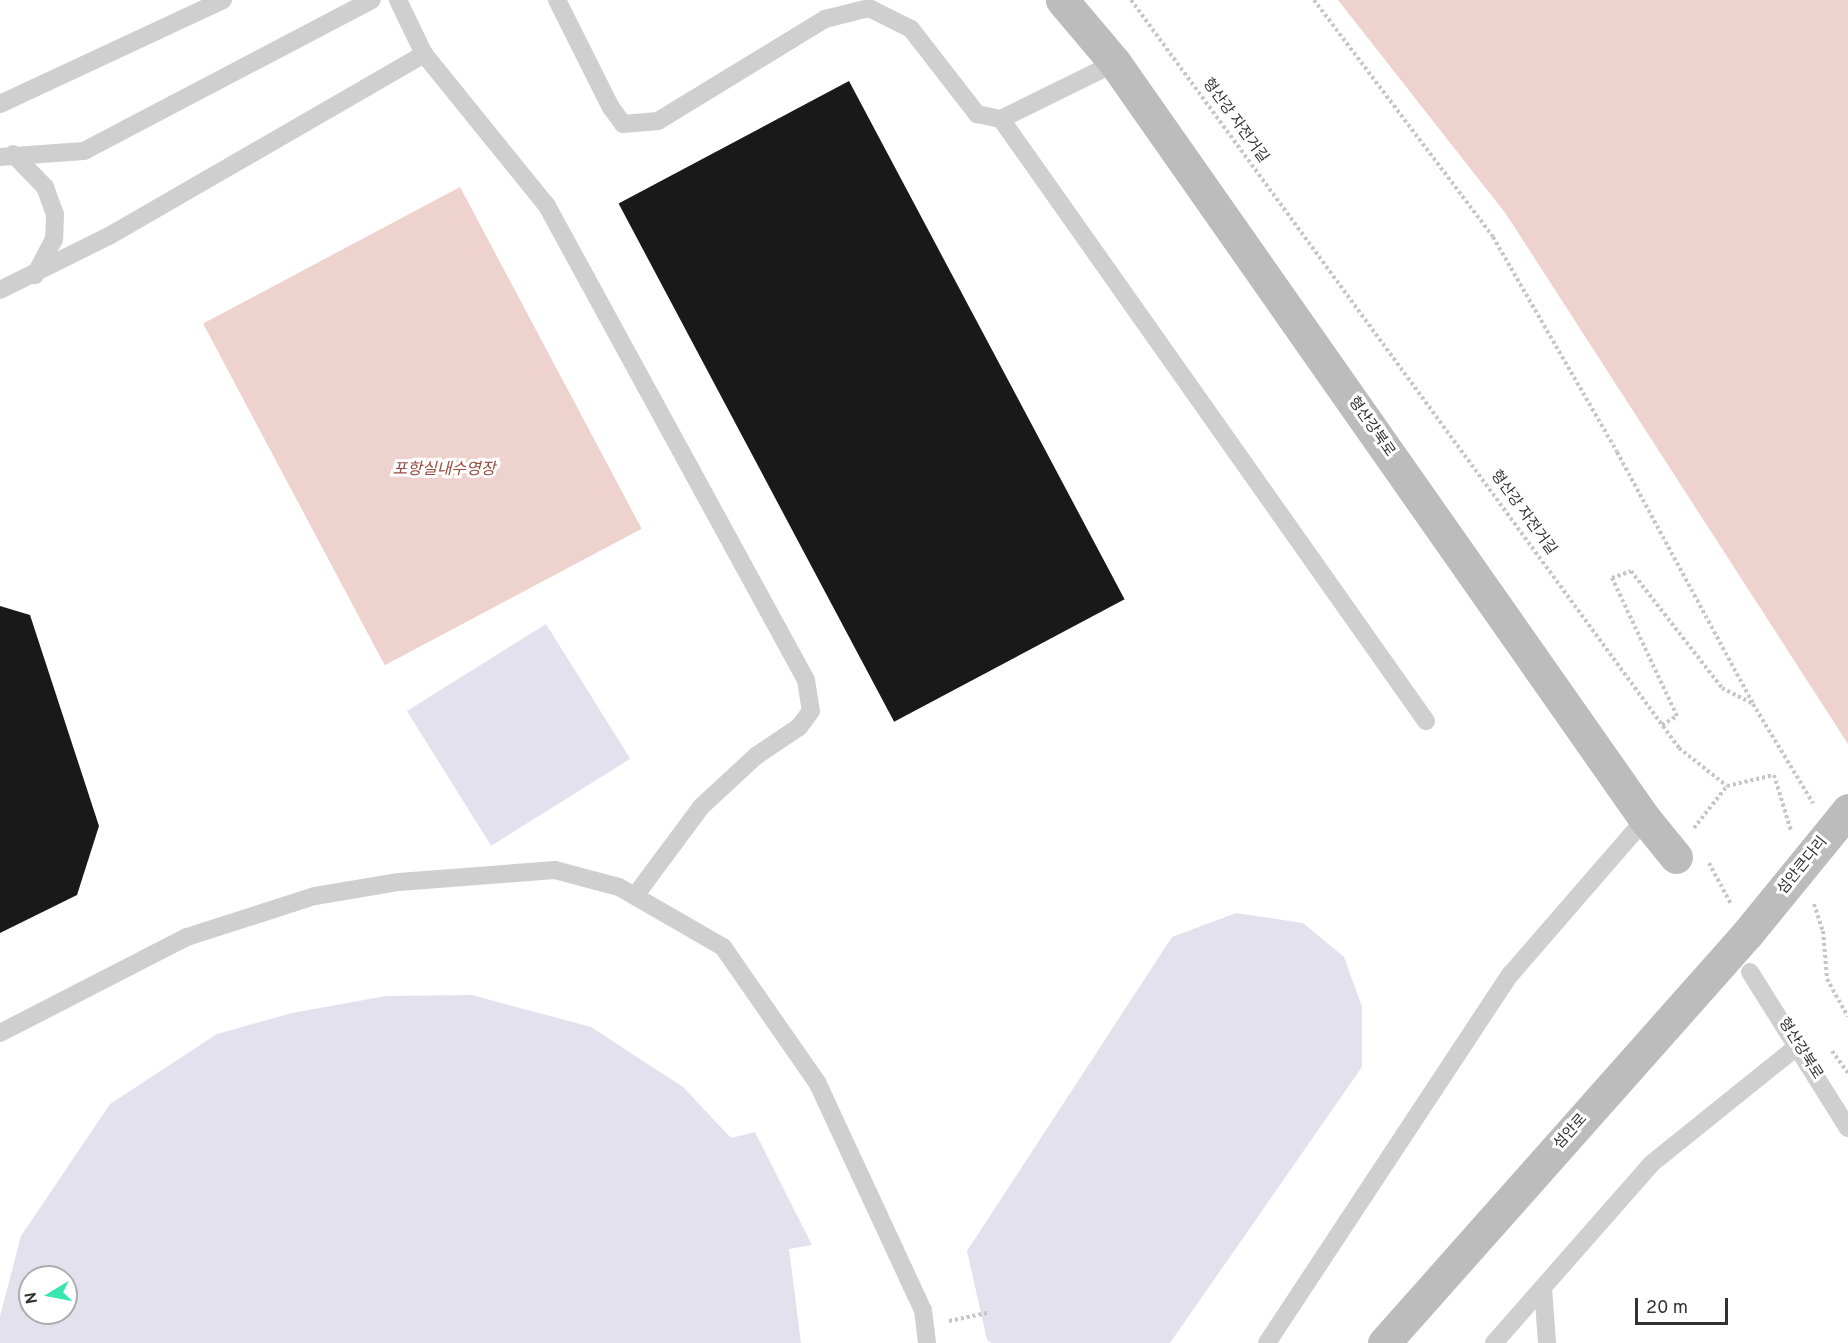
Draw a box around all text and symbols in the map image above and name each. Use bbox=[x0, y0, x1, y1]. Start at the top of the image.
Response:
street label: 형산강 자전거길 bbox=[1198, 75, 1272, 167]
street label: 형산강북로 bbox=[1344, 394, 1398, 460]
water label: 포항실내수영장 bbox=[392, 460, 496, 480]
street label: 형산강 자전거길 bbox=[1486, 467, 1560, 559]
street label: 섬안큰다리 bbox=[1774, 834, 1832, 898]
street label: 형산강북로 bbox=[1774, 1015, 1826, 1083]
street label: 섬안로 bbox=[1550, 1111, 1592, 1153]
north arrow bbox=[18, 1265, 78, 1325]
scale bar bbox=[1638, 1286, 1731, 1324]
text: N bbox=[21, 1290, 43, 1305]
text: 20 m bbox=[1646, 1297, 1688, 1320]

